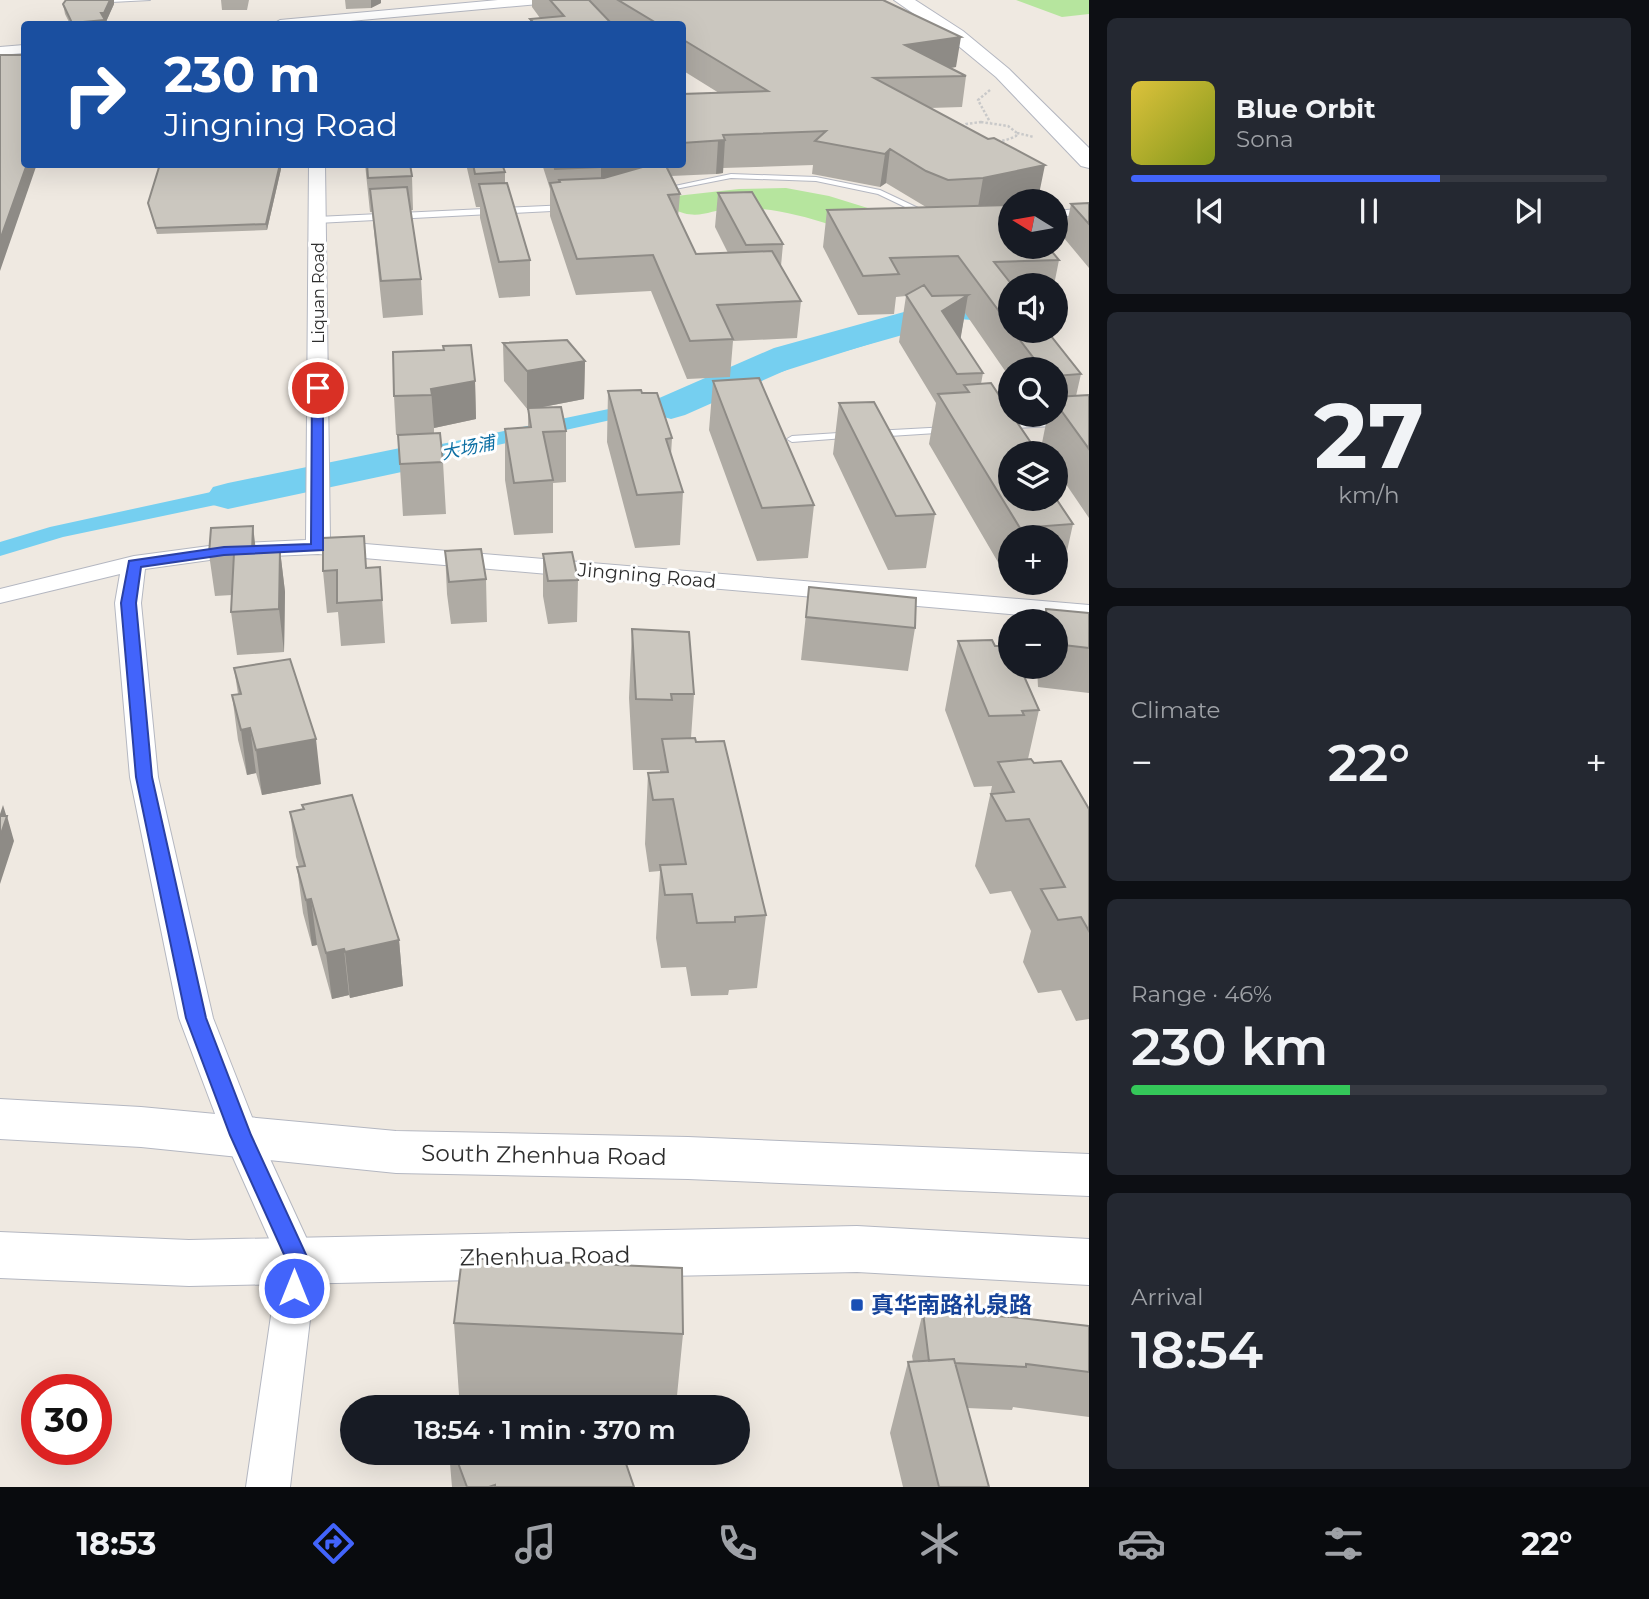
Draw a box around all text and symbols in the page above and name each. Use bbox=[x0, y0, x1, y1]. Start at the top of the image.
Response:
text: 230 m bbox=[164, 45, 320, 104]
icon: right bbox=[49, 49, 140, 140]
text: Blue Orbit bbox=[1236, 93, 1375, 125]
text: Jingning Road bbox=[164, 105, 398, 144]
text: Sona bbox=[1236, 125, 1294, 153]
north arrow bbox=[998, 189, 1068, 259]
map controls bbox=[998, 189, 1068, 679]
icon: previous bbox=[1191, 192, 1229, 230]
icon: pause bbox=[1350, 192, 1388, 230]
icon: next bbox=[1509, 192, 1547, 230]
street label: Liquan Road bbox=[309, 242, 328, 344]
button: sound bbox=[998, 273, 1068, 343]
button: search bbox=[998, 357, 1068, 427]
pin bbox=[288, 358, 348, 418]
icon: arrive bbox=[299, 369, 337, 407]
text: 27 bbox=[1314, 380, 1424, 491]
water label: 大场浦 bbox=[439, 431, 500, 464]
button: layers bbox=[998, 441, 1068, 511]
text: km/h bbox=[1338, 481, 1400, 509]
button: + bbox=[998, 525, 1068, 595]
street label: Jingning Road bbox=[576, 558, 717, 593]
button: − bbox=[998, 609, 1068, 679]
text: Climate bbox=[1131, 696, 1220, 724]
text: 22° bbox=[1328, 731, 1410, 794]
text: − bbox=[1131, 739, 1153, 786]
text: + bbox=[1585, 739, 1607, 786]
text: Range · 46% bbox=[1131, 980, 1272, 1008]
text: 230 km bbox=[1131, 1015, 1328, 1078]
street label: South Zhenhua Road bbox=[421, 1139, 667, 1171]
street label: Zhenhua Road bbox=[459, 1241, 631, 1271]
position arrow bbox=[257, 1251, 331, 1325]
text: Arrival bbox=[1131, 1283, 1204, 1311]
place label: 真华南路礼泉路 bbox=[871, 1291, 1032, 1319]
marker: 真华南路礼泉路 bbox=[849, 1297, 865, 1313]
text: 18:54 bbox=[1131, 1318, 1263, 1381]
speed limit sign: 30 bbox=[21, 1374, 112, 1465]
text: 18:54 · 1 min · 370 m bbox=[414, 1414, 676, 1446]
icon: directions bbox=[309, 1519, 358, 1568]
icon: music bbox=[511, 1519, 560, 1568]
icon: phone bbox=[713, 1519, 762, 1568]
icon: climate bbox=[915, 1519, 964, 1568]
icon: car bbox=[1117, 1519, 1166, 1568]
icon: filters bbox=[1319, 1519, 1368, 1568]
text: 18:53 bbox=[76, 1524, 156, 1563]
text: 22° bbox=[1521, 1524, 1572, 1563]

